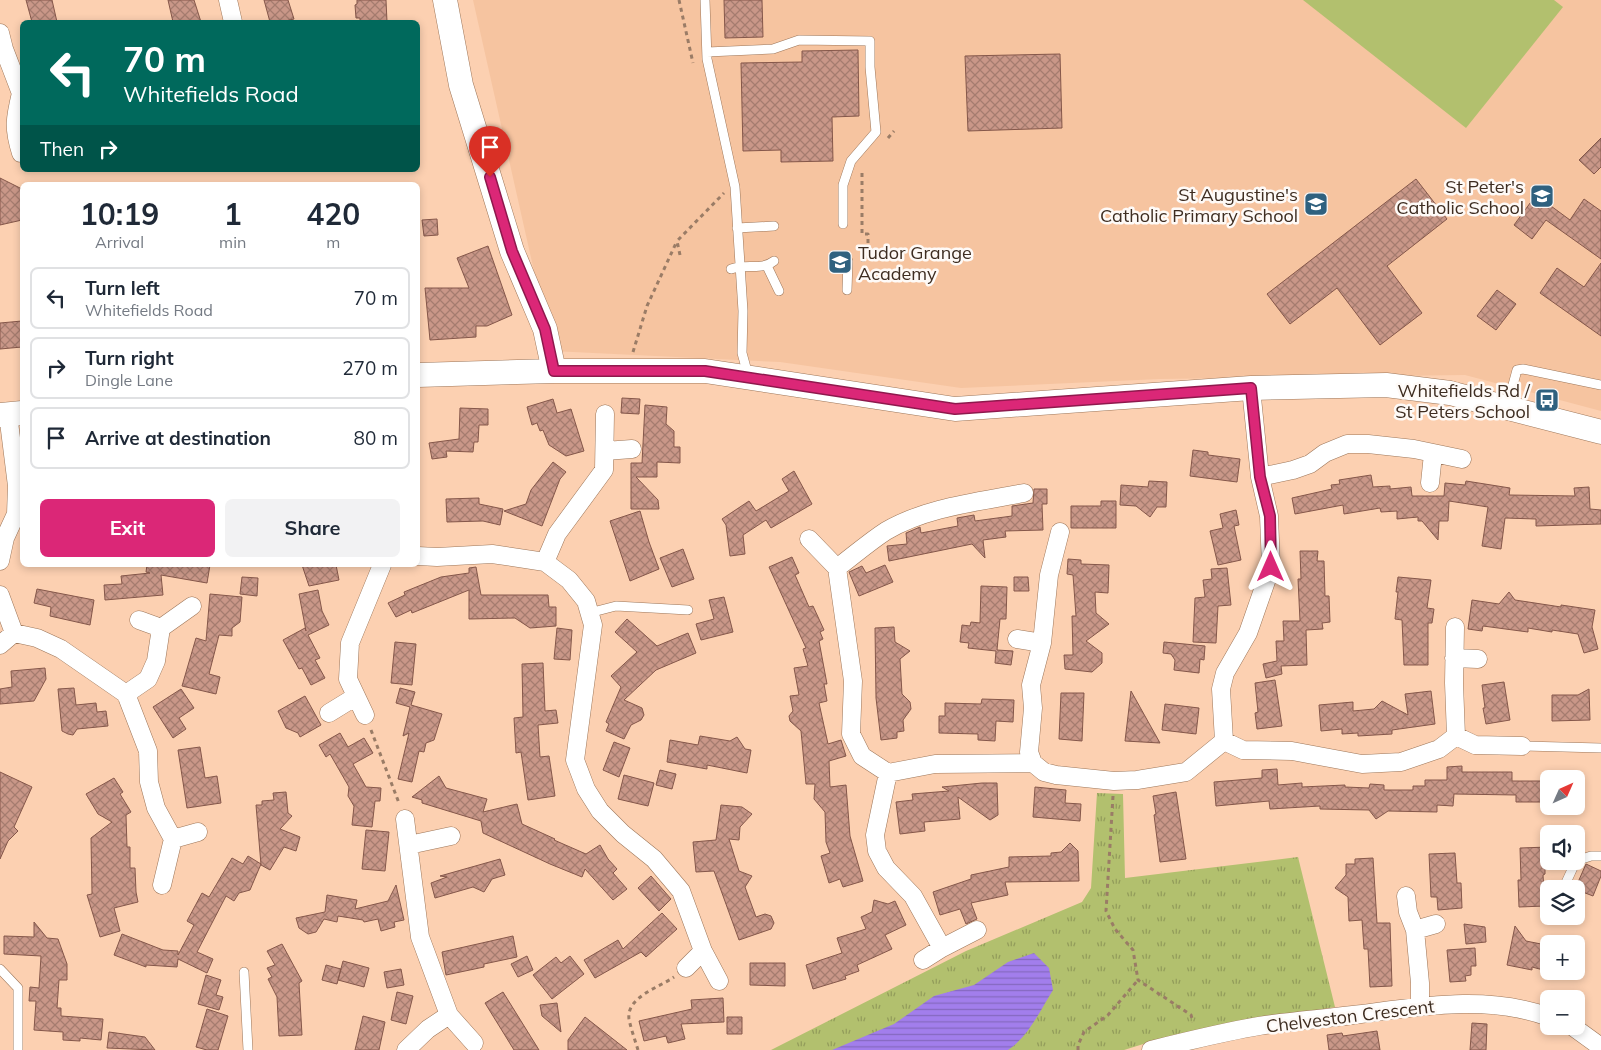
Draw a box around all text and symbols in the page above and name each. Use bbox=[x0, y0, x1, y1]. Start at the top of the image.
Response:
text: 70 m bbox=[123, 37, 206, 81]
icon: left bbox=[40, 40, 105, 105]
text: Whitefields Road bbox=[123, 80, 299, 108]
pin bbox=[469, 126, 511, 177]
icon: arrive bbox=[476, 133, 504, 161]
icon: right bbox=[94, 135, 122, 163]
text: Then bbox=[40, 137, 84, 161]
place label: St Peter's Catholic School bbox=[1396, 175, 1524, 219]
place label: St Augustine's Catholic Primary School bbox=[1100, 183, 1298, 227]
school or university icon: St Peter's Catholic School bbox=[1529, 183, 1555, 209]
school or university icon: St Augustine's Catholic Primary School bbox=[1303, 191, 1329, 217]
text: 10:19 bbox=[80, 195, 159, 233]
text: 1 bbox=[224, 195, 242, 233]
text: 420 bbox=[306, 195, 360, 233]
text: Arrival bbox=[95, 232, 144, 252]
text: min bbox=[219, 232, 246, 252]
text: m bbox=[326, 232, 340, 252]
place label: Tudor Grange Academy bbox=[858, 241, 972, 285]
school or university icon: Tudor Grange Academy bbox=[827, 249, 853, 275]
text: Turn left bbox=[85, 276, 160, 300]
icon: left bbox=[42, 284, 70, 312]
text: 70 m bbox=[354, 286, 398, 310]
text: Whitefields Road bbox=[85, 300, 213, 320]
text: Turn right bbox=[85, 346, 174, 370]
icon: right bbox=[42, 354, 70, 382]
text: 270 m bbox=[342, 356, 398, 380]
text: Dingle Lane bbox=[85, 370, 173, 390]
place label: Whitefields Rd / St Peters School bbox=[1395, 379, 1531, 423]
bus stop icon: Whitefields Rd / St Peters School bbox=[1534, 387, 1560, 413]
icon: arrive bbox=[42, 424, 70, 452]
text: Arrive at destination bbox=[85, 426, 271, 450]
text: 80 m bbox=[354, 426, 398, 450]
button: Exit bbox=[40, 499, 215, 557]
button: Share bbox=[225, 499, 400, 557]
position arrow bbox=[1244, 540, 1296, 592]
north arrow bbox=[1540, 770, 1585, 815]
map controls bbox=[1540, 770, 1585, 1035]
button: sound bbox=[1540, 825, 1585, 870]
button: layers bbox=[1540, 880, 1585, 925]
button: + bbox=[1540, 935, 1585, 980]
button: − bbox=[1540, 990, 1585, 1035]
street label: Chelveston Crescent bbox=[1264, 994, 1436, 1038]

